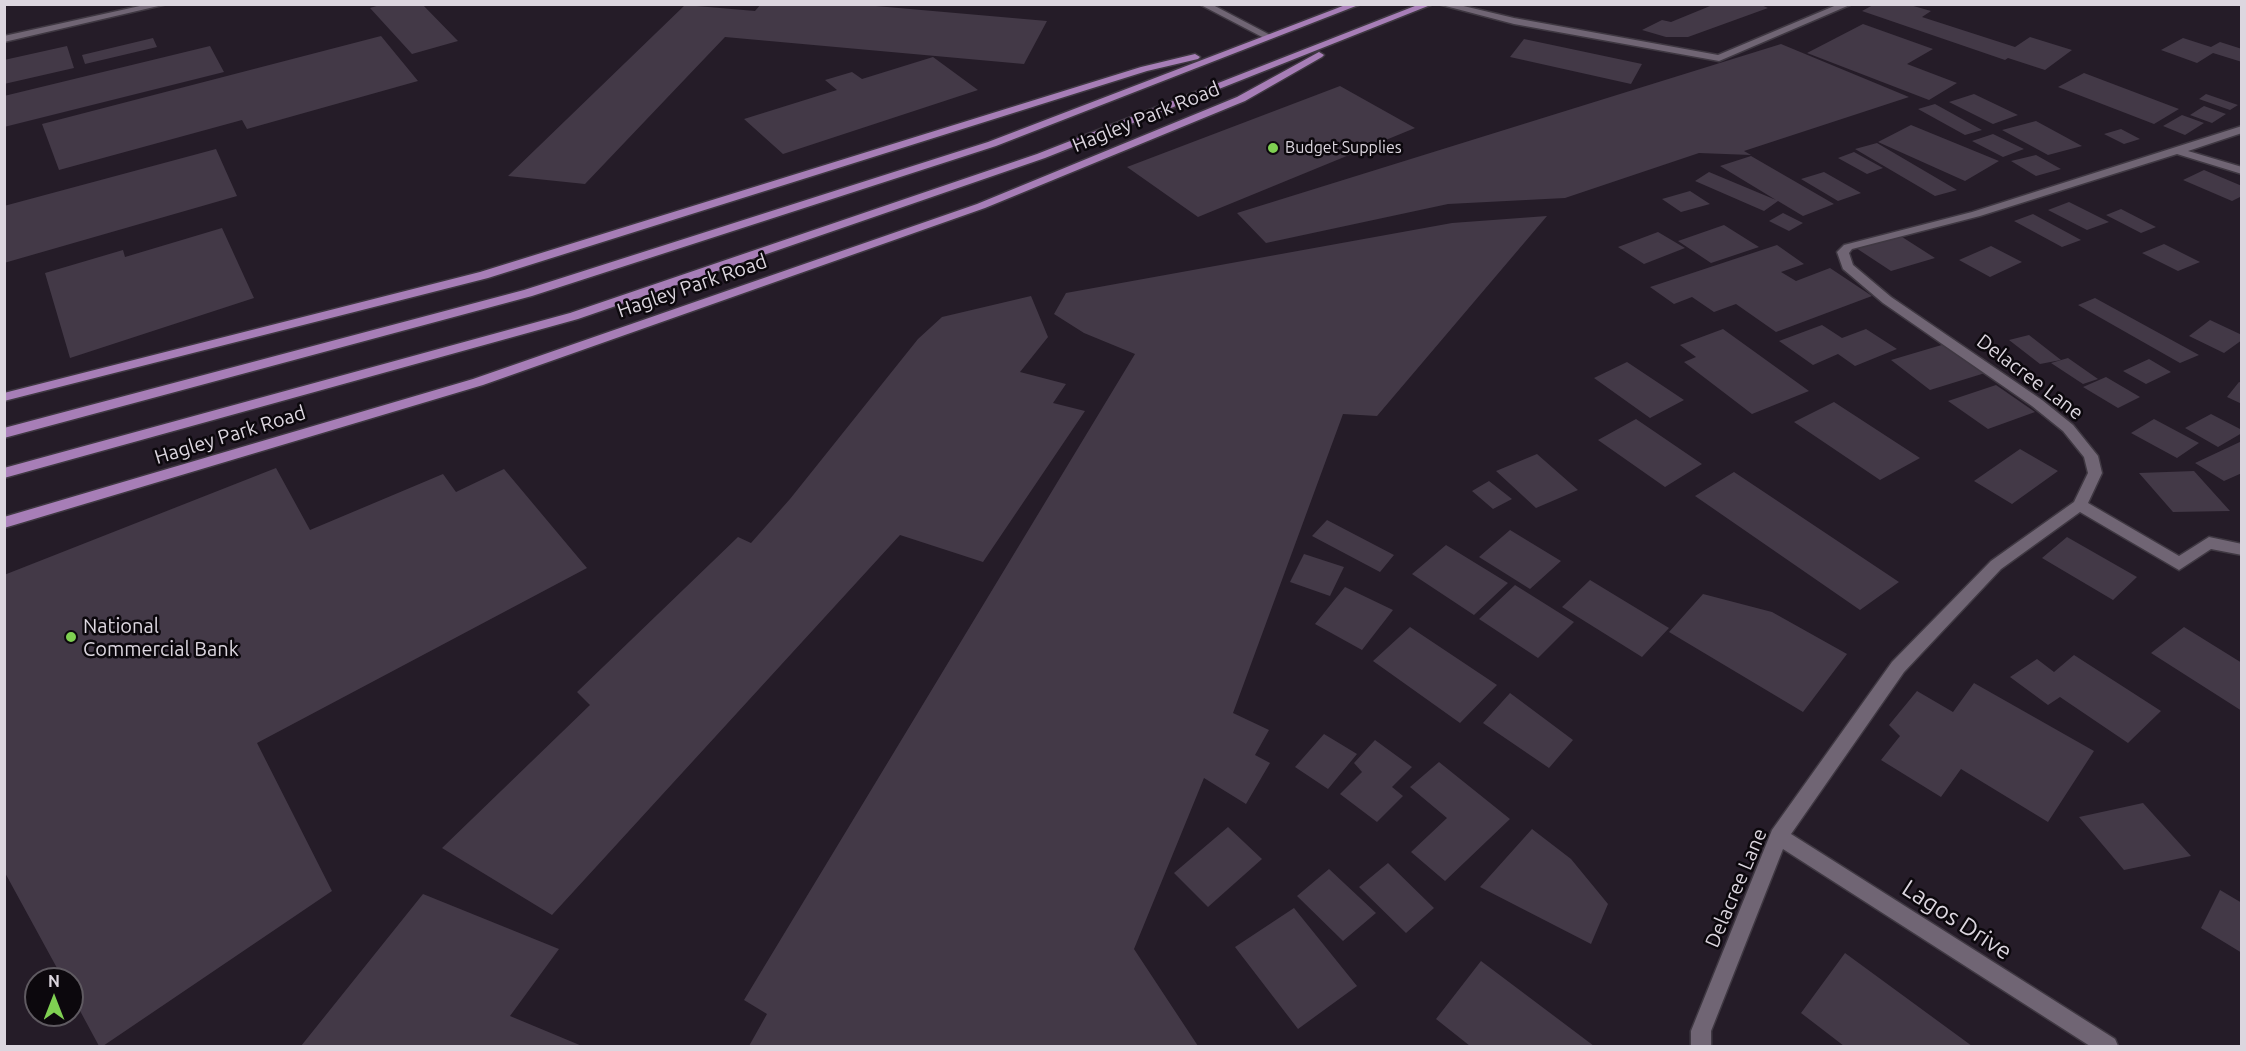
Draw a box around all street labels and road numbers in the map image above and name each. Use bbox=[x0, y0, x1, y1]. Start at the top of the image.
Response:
street label: Hagley Park Road bbox=[1069, 77, 1223, 157]
street label: Hagley Park Road bbox=[614, 249, 770, 323]
street label: Delacree Lane bbox=[1972, 329, 2088, 425]
street label: Hagley Park Road bbox=[152, 401, 308, 469]
street label: Delacree Lane bbox=[1700, 825, 1772, 951]
street label: Lagos Drive bbox=[1897, 874, 2017, 966]

